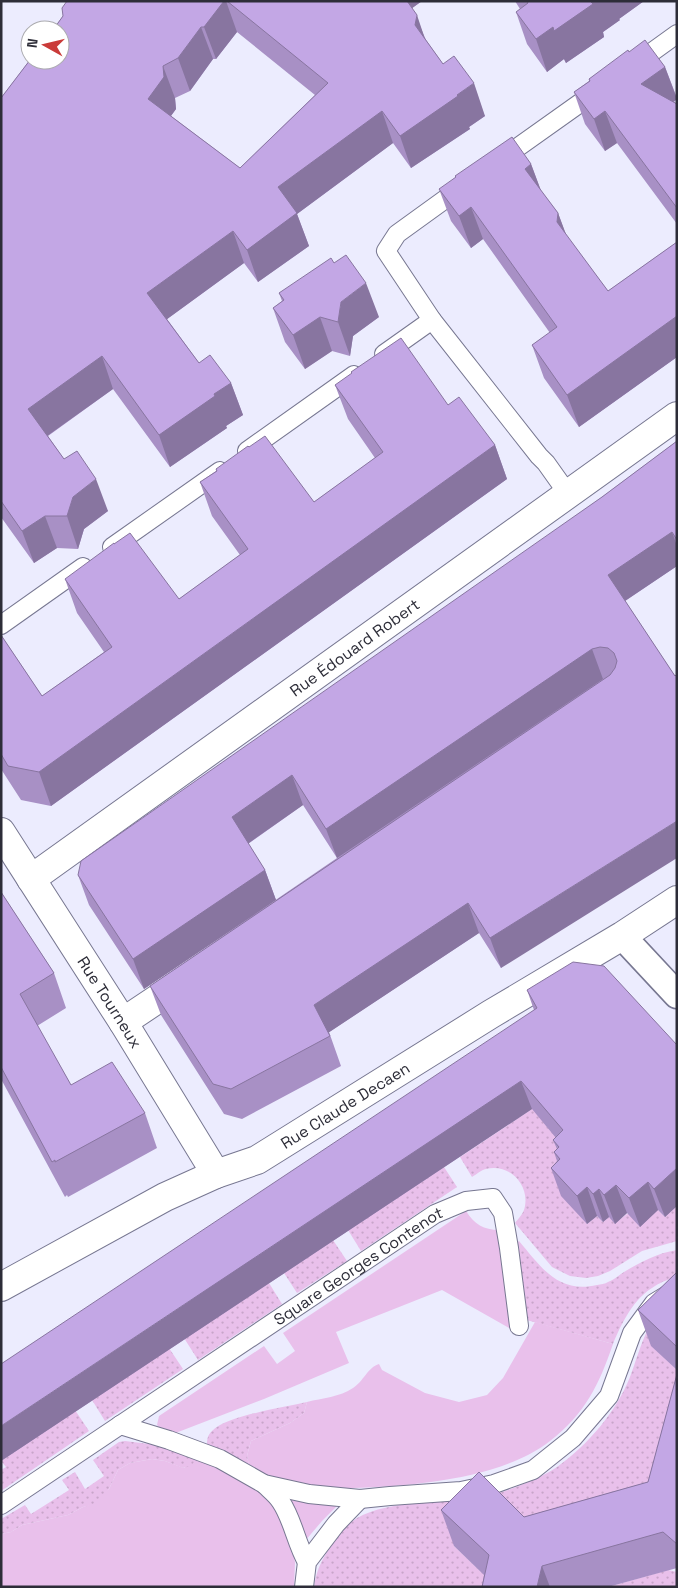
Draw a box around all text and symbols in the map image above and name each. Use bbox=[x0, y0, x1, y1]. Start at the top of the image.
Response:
north arrow bbox=[20, 20, 70, 70]
text: N bbox=[23, 37, 42, 49]
street label: Rue Édouard Robert bbox=[285, 593, 424, 701]
street label: Rue Tourneux bbox=[73, 952, 147, 1052]
street label: Rue Claude Decaen bbox=[276, 1057, 413, 1153]
street label: Square Georges Contenot bbox=[269, 1202, 446, 1330]

